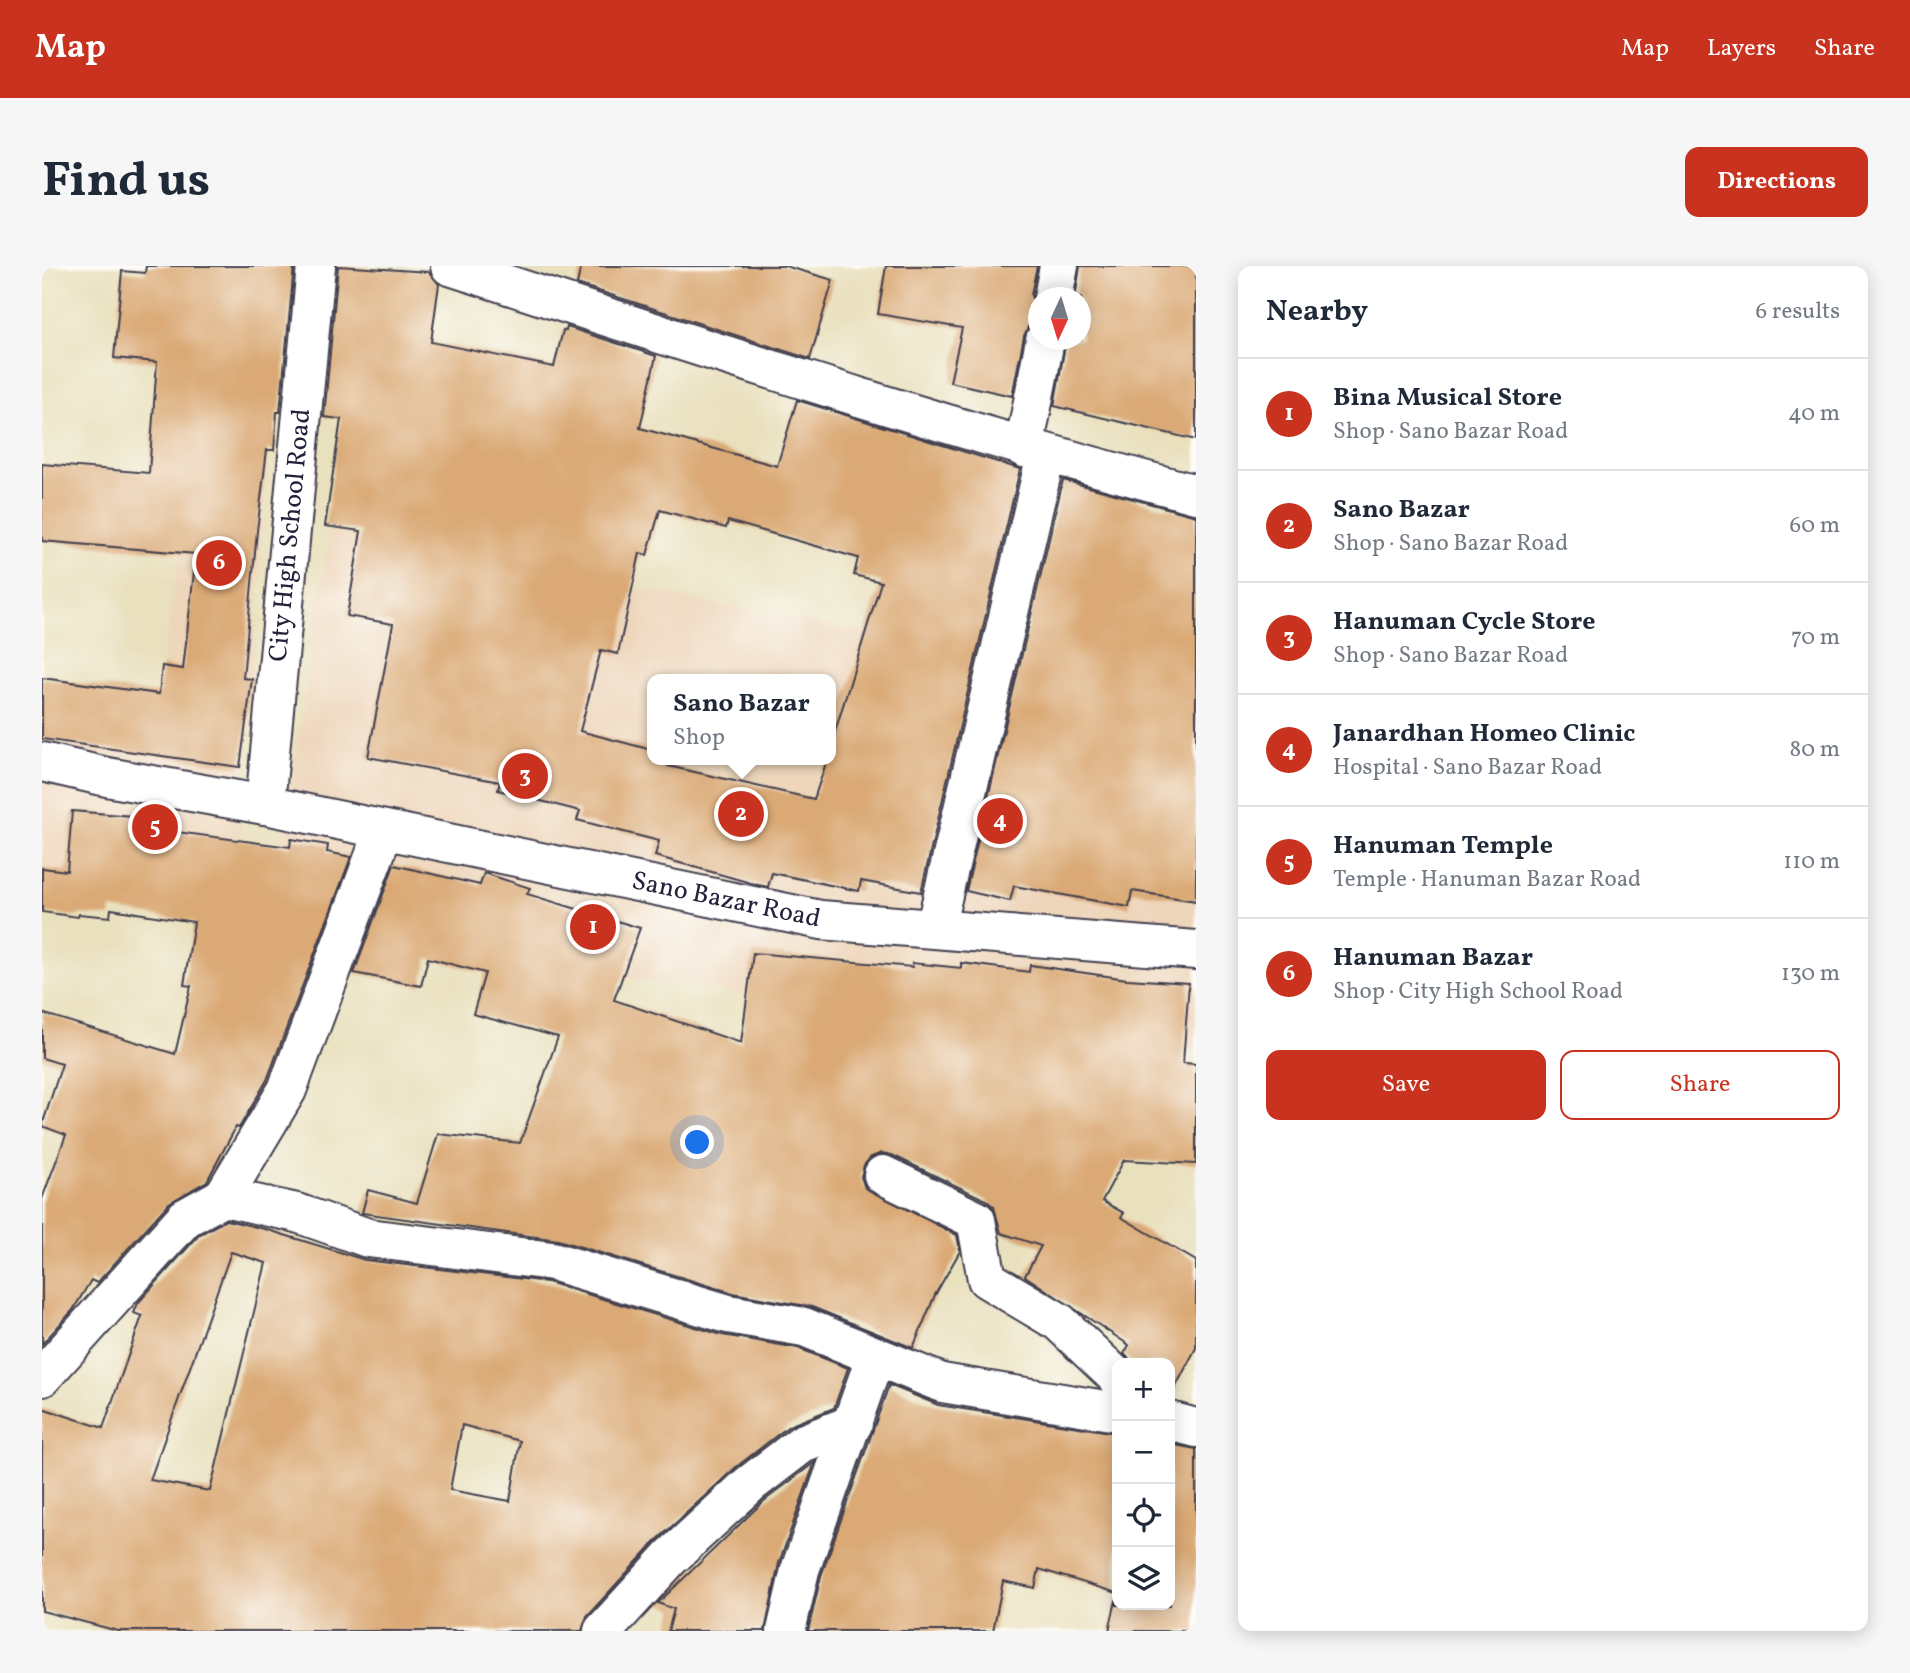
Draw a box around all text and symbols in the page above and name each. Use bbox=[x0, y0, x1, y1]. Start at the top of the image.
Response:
text: Map bbox=[35, 26, 106, 72]
text: Map bbox=[1621, 32, 1669, 66]
text: Layers bbox=[1707, 32, 1776, 66]
text: Share bbox=[1814, 32, 1875, 66]
button: Directions bbox=[1685, 147, 1868, 217]
text: Find us bbox=[42, 148, 210, 217]
north arrow bbox=[1028, 287, 1091, 350]
text: Nearby bbox=[1266, 291, 1368, 333]
text: 6 results bbox=[1756, 296, 1840, 328]
text: Bina Musical Store bbox=[1333, 380, 1562, 416]
text: 1 bbox=[1284, 398, 1294, 430]
text: 40 m bbox=[1788, 398, 1840, 430]
street label: City High School Road bbox=[261, 407, 320, 663]
text: Shop · Sano Bazar Road bbox=[1333, 416, 1568, 448]
text: Sano Bazar bbox=[1333, 492, 1470, 528]
text: 2 bbox=[1283, 510, 1295, 542]
text: 60 m bbox=[1790, 510, 1840, 542]
text: Shop · Sano Bazar Road bbox=[1333, 528, 1568, 560]
pin: 6 bbox=[196, 537, 242, 589]
text: Hanuman Cycle Store bbox=[1333, 604, 1596, 640]
text: 3 bbox=[1283, 622, 1295, 654]
text: 70 m bbox=[1791, 622, 1840, 654]
text: Shop · Sano Bazar Road bbox=[1333, 640, 1568, 672]
popup bbox=[647, 674, 836, 765]
text: Sano Bazar bbox=[673, 686, 810, 722]
text: Janardhan Homeo Clinic bbox=[1333, 716, 1635, 752]
text: Shop bbox=[673, 722, 725, 754]
text: 4 bbox=[1282, 734, 1296, 766]
text: 80 m bbox=[1790, 734, 1840, 766]
pin: 3 bbox=[502, 750, 548, 802]
text: Hospital · Sano Bazar Road bbox=[1333, 752, 1602, 784]
pin: 2 bbox=[718, 788, 764, 840]
pin: 4 bbox=[977, 795, 1023, 847]
pin: 5 bbox=[132, 801, 178, 853]
text: Hanuman Temple bbox=[1333, 828, 1553, 864]
text: 5 bbox=[1283, 846, 1295, 878]
text: 110 m bbox=[1783, 846, 1840, 878]
street label: Sano Bazar Road bbox=[628, 863, 824, 937]
text: Temple · Hanuman Bazar Road bbox=[1333, 864, 1641, 896]
pin: 1 bbox=[570, 901, 616, 953]
text: Hanuman Bazar bbox=[1333, 940, 1533, 976]
text: 6 bbox=[1283, 958, 1295, 990]
text: 130 m bbox=[1781, 958, 1840, 990]
text: Shop · City High School Road bbox=[1333, 976, 1623, 1008]
button: Save bbox=[1266, 1050, 1546, 1120]
button: Share bbox=[1560, 1050, 1840, 1120]
your location bbox=[680, 1125, 714, 1159]
map controls bbox=[1112, 1358, 1175, 1610]
button: + bbox=[1112, 1358, 1175, 1421]
button: − bbox=[1112, 1421, 1175, 1484]
button: locate bbox=[1112, 1484, 1175, 1547]
button: layers bbox=[1112, 1547, 1175, 1610]

